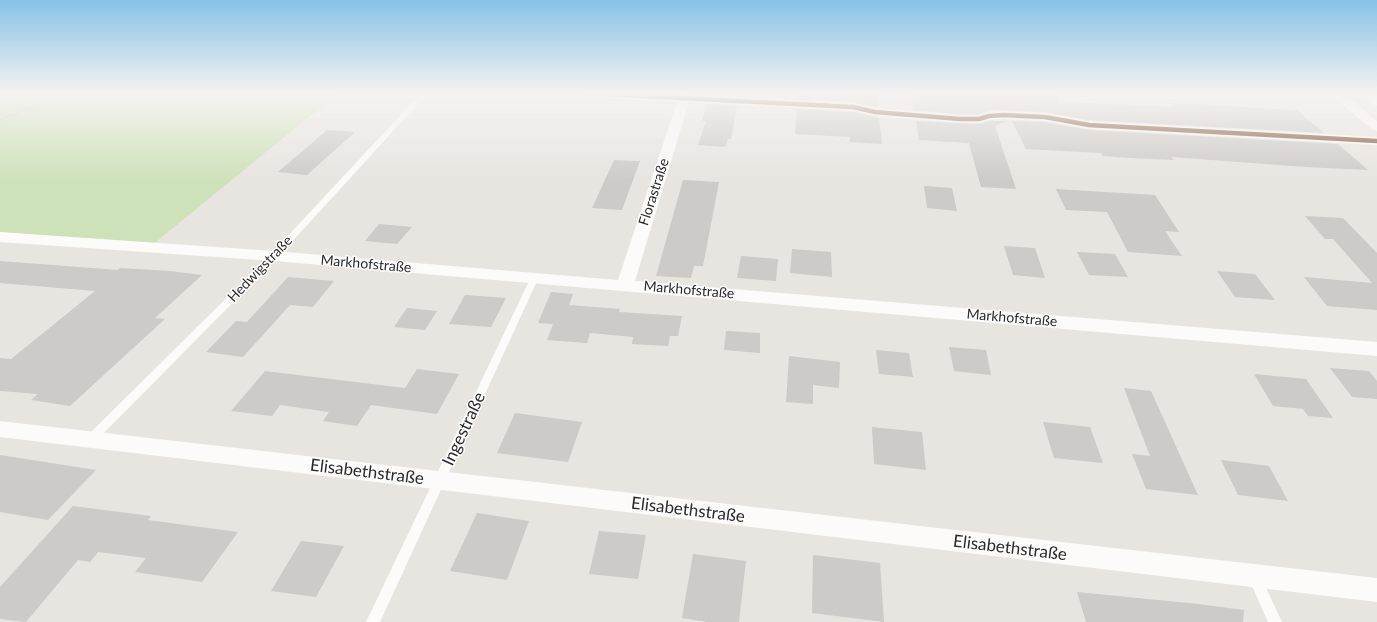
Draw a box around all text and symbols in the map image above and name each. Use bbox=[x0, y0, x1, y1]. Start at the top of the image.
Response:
street label: Florastraße bbox=[635, 156, 673, 228]
street label: Hedwigstraße bbox=[224, 232, 296, 306]
street label: Markhofstraße bbox=[320, 252, 412, 276]
street label: Markhofstraße bbox=[643, 278, 735, 302]
street label: Markhofstraße bbox=[966, 306, 1058, 330]
street label: Ingestraße bbox=[438, 389, 490, 469]
street label: Elisabethstraße bbox=[309, 455, 425, 489]
street label: Elisabethstraße bbox=[630, 493, 746, 527]
street label: Elisabethstraße bbox=[952, 531, 1068, 565]

